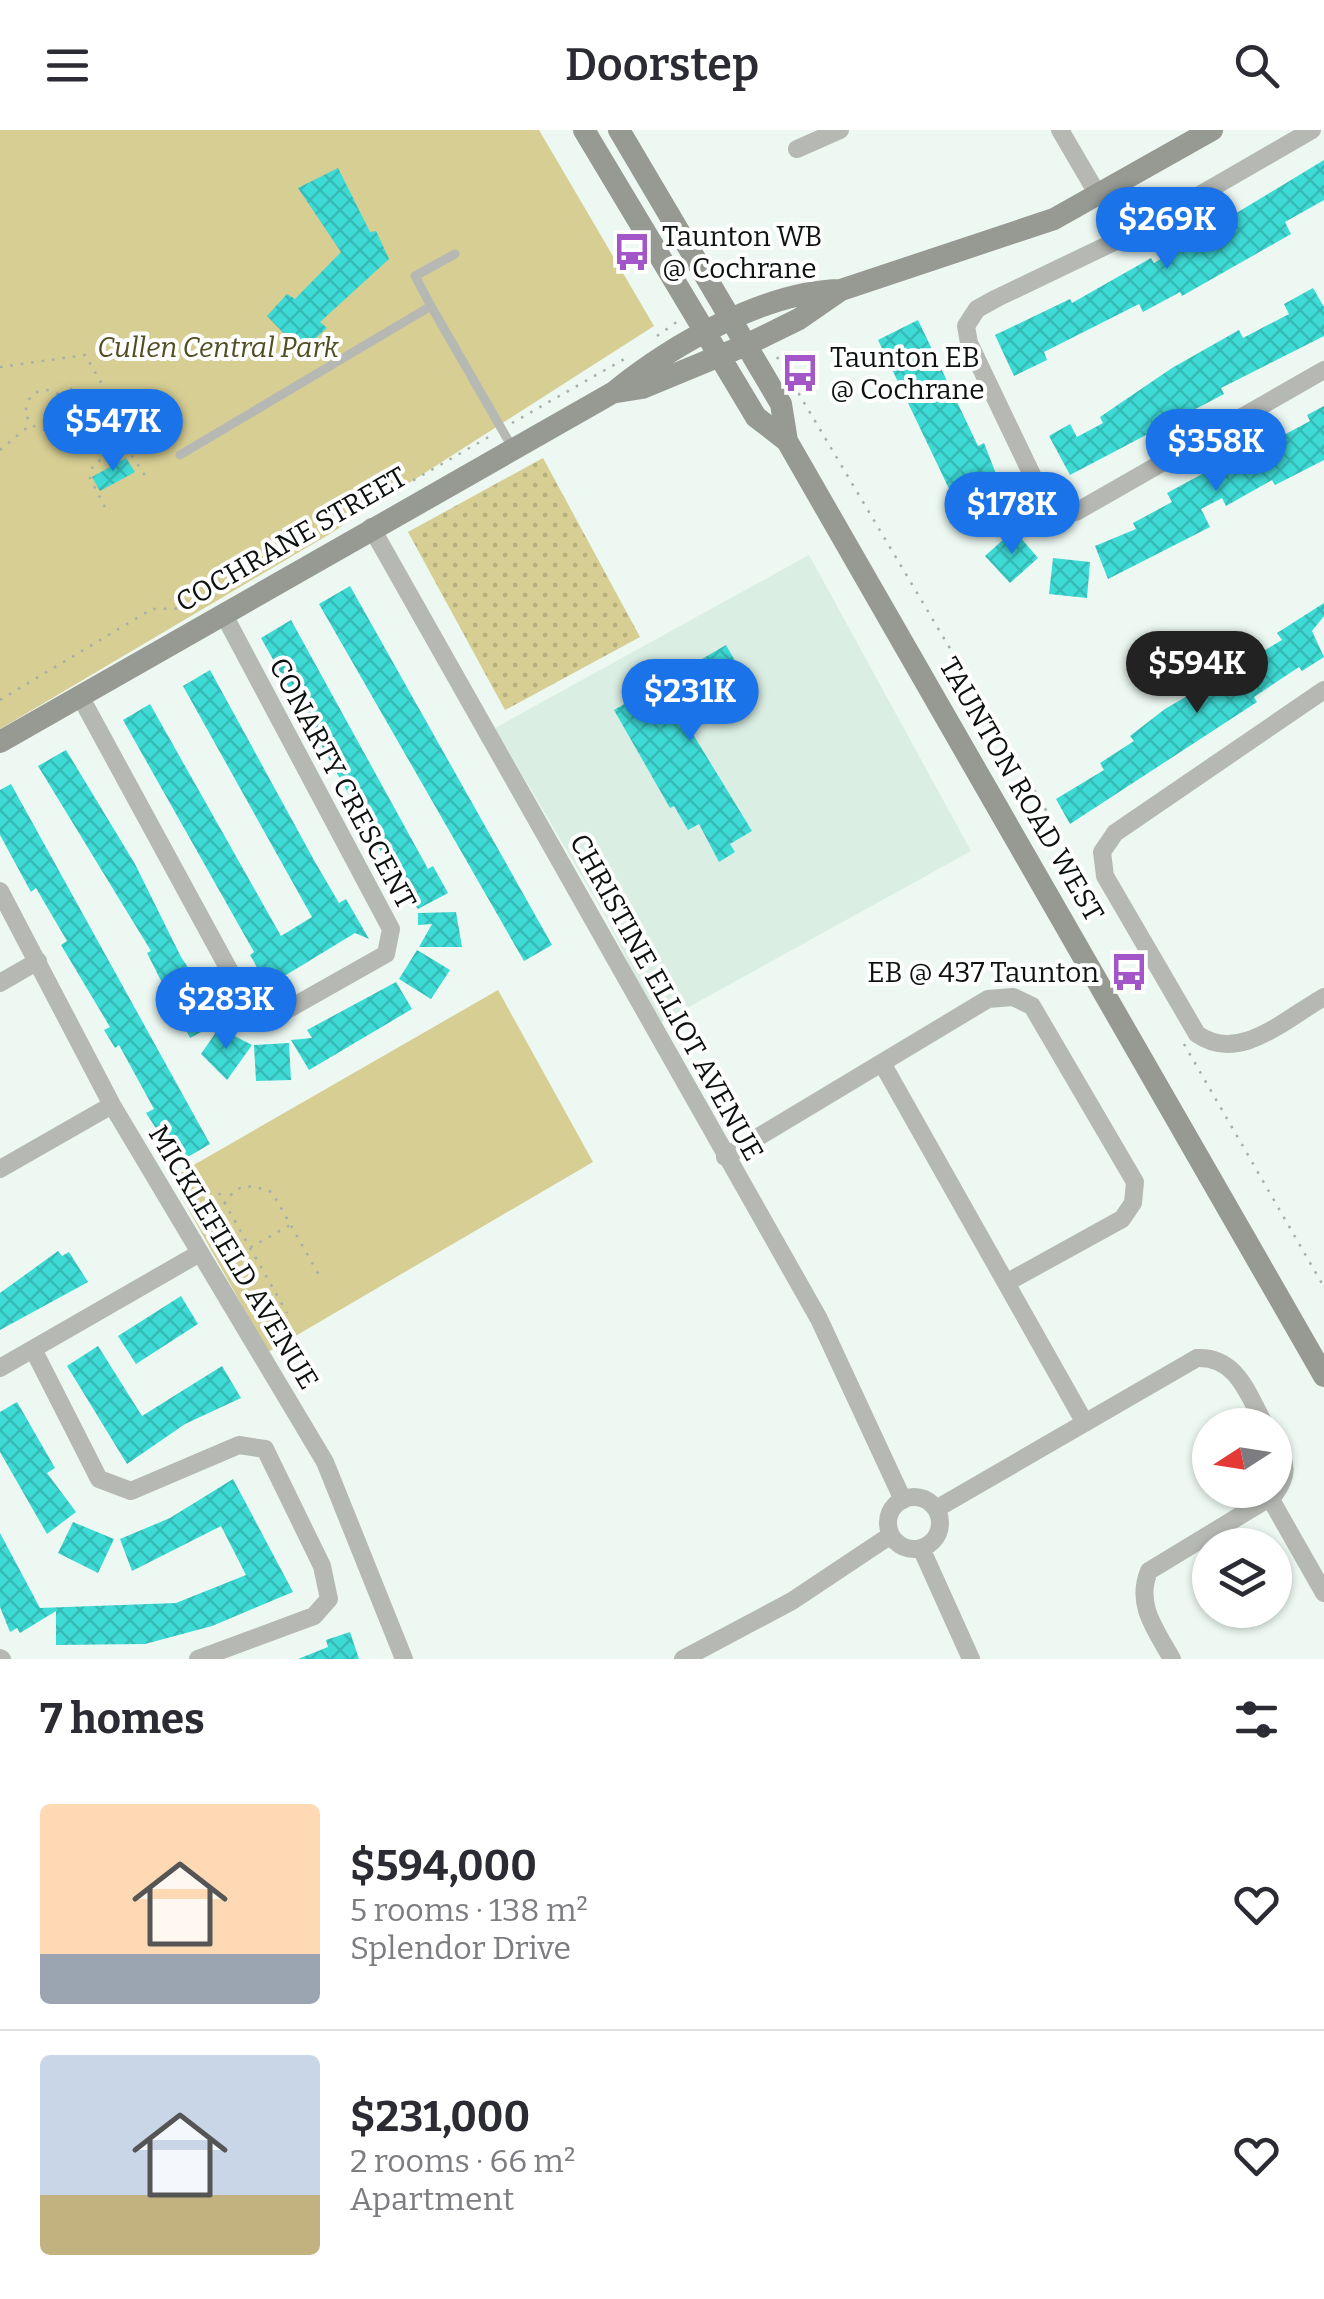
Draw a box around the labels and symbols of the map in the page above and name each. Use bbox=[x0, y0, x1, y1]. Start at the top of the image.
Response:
pin: $269K bbox=[1097, 187, 1237, 272]
place label: Taunton WB @ Cochrane bbox=[662, 220, 822, 285]
bus stop icon: Taunton WB @ Cochrane bbox=[611, 231, 653, 273]
park label: Cullen Central Park bbox=[97, 331, 340, 364]
place label: Taunton EB @ Cochrane bbox=[830, 341, 985, 406]
bus stop icon: Taunton EB @ Cochrane bbox=[779, 352, 821, 394]
pin: $547K bbox=[43, 389, 183, 474]
pin: $358K bbox=[1146, 409, 1286, 494]
street label: COCHRANE STREET bbox=[170, 460, 412, 619]
pin: $178K bbox=[942, 472, 1082, 557]
pin: $594K bbox=[1127, 631, 1267, 716]
street label: TAUNTON ROAD WEST bbox=[932, 651, 1111, 927]
street label: CONARTY CRESCENT bbox=[262, 652, 423, 914]
pin: $231K bbox=[620, 659, 760, 744]
street label: CHRISTINE ELLIOT AVENUE bbox=[563, 828, 770, 1166]
bus stop icon: EB @ 437 Taunton bbox=[1108, 951, 1150, 993]
place label: EB @ 437 Taunton bbox=[867, 956, 1099, 989]
pin: $283K bbox=[156, 967, 296, 1052]
street label: MICKLEFIELD AVENUE bbox=[142, 1119, 325, 1395]
north arrow bbox=[1192, 1408, 1292, 1508]

